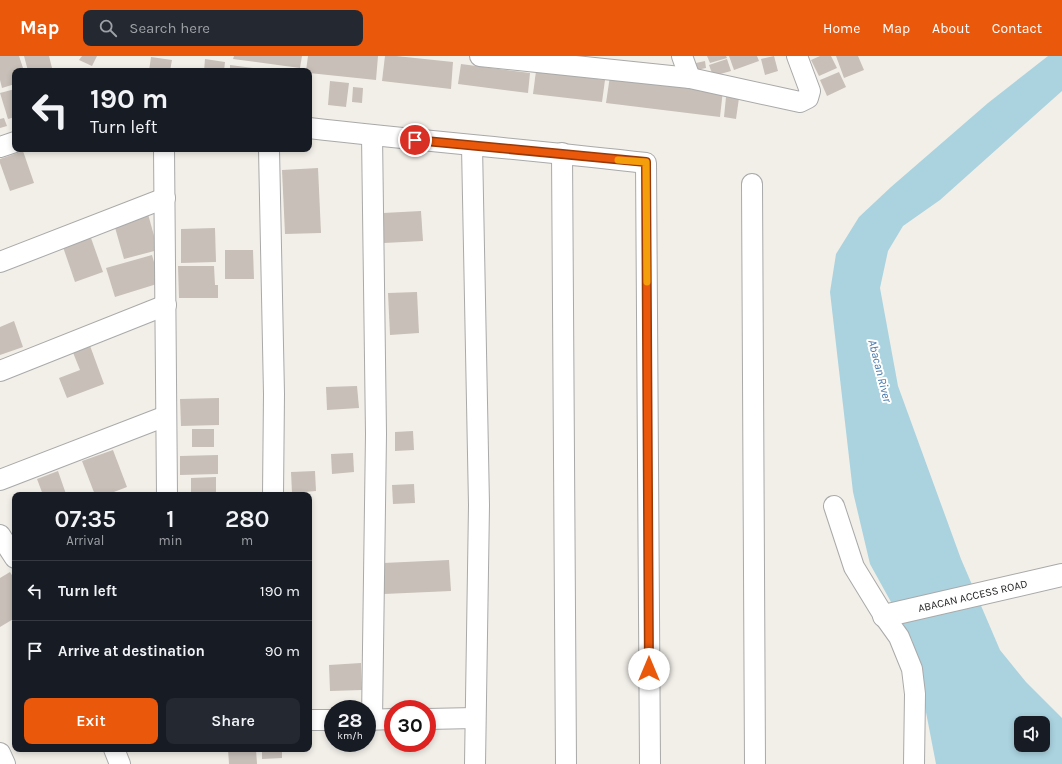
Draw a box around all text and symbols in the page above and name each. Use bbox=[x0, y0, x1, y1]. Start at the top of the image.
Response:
search box bbox=[83, 10, 363, 46]
text: Map bbox=[20, 17, 59, 39]
icon: search bbox=[97, 17, 119, 39]
text: Search here bbox=[129, 19, 210, 37]
text: Home bbox=[823, 20, 860, 37]
text: Map bbox=[882, 20, 910, 37]
text: About bbox=[932, 20, 970, 37]
text: Contact bbox=[992, 20, 1042, 37]
text: 190 m bbox=[90, 82, 168, 115]
icon: left bbox=[24, 84, 76, 136]
text: Turn left bbox=[90, 116, 158, 138]
pin bbox=[398, 123, 432, 157]
icon: arrive bbox=[404, 129, 426, 151]
water label: Abacan River bbox=[865, 338, 895, 405]
text: 07:35 bbox=[55, 505, 116, 533]
text: 1 bbox=[166, 505, 175, 533]
text: 280 bbox=[225, 505, 269, 533]
text: Arrival bbox=[66, 533, 104, 548]
text: min bbox=[158, 533, 182, 548]
text: m bbox=[241, 533, 253, 548]
street label: ABACAN ACCESS ROAD bbox=[917, 577, 1029, 615]
icon: left bbox=[24, 580, 46, 602]
text: Turn left bbox=[58, 582, 117, 600]
text: 190 m bbox=[260, 582, 300, 600]
icon: arrive bbox=[24, 640, 46, 662]
text: Arrive at destination bbox=[58, 642, 205, 660]
text: 90 m bbox=[265, 642, 300, 660]
position arrow bbox=[628, 648, 670, 690]
button: Exit bbox=[24, 698, 158, 744]
button: Share bbox=[166, 698, 300, 744]
speed limit sign: 30 bbox=[384, 700, 436, 752]
text: 28 bbox=[337, 709, 363, 732]
map controls bbox=[1014, 716, 1050, 752]
button: sound bbox=[1014, 716, 1050, 752]
text: km/h bbox=[337, 730, 363, 742]

